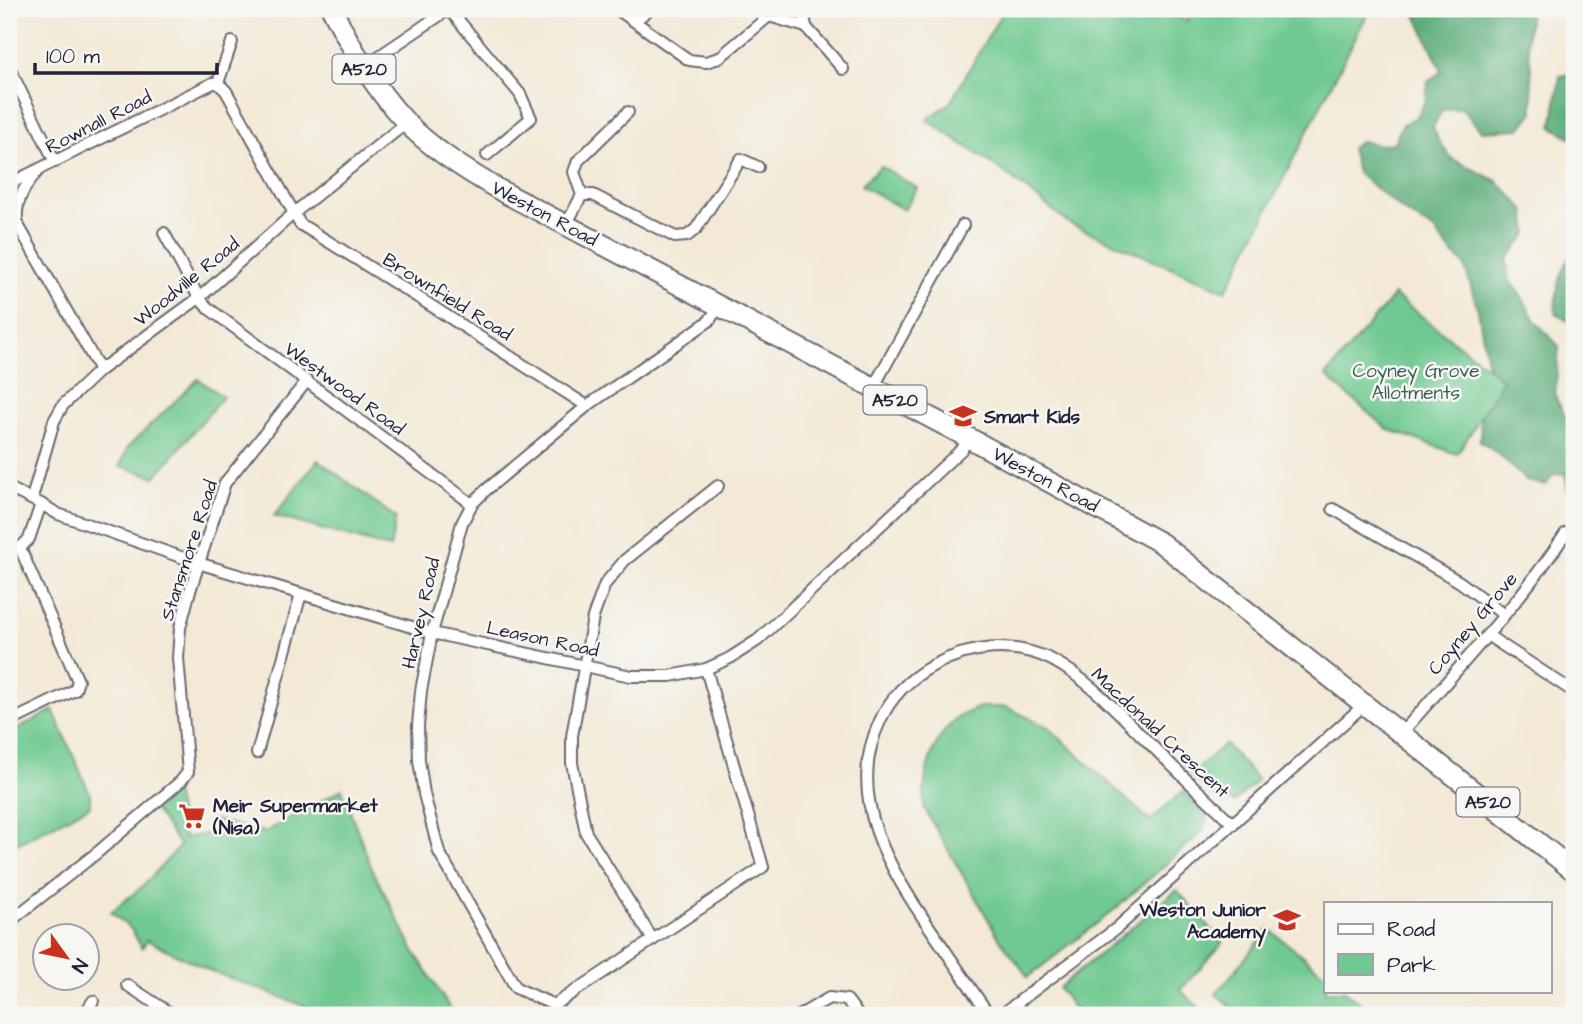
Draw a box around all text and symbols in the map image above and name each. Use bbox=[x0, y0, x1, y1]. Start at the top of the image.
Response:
scale bar bbox=[35, 32, 217, 76]
text: 100 m bbox=[46, 42, 101, 71]
road number: A520 bbox=[332, 55, 396, 84]
street label: Rownall Road bbox=[41, 84, 157, 161]
street label: Weston Road bbox=[486, 175, 602, 254]
street label: Woodville Road bbox=[128, 231, 246, 333]
street label: Brownfield Road bbox=[377, 247, 517, 348]
street label: Westwood Road bbox=[278, 336, 410, 442]
park label: Coyney Grove Allotments bbox=[1353, 358, 1479, 407]
road number: A520 bbox=[864, 386, 926, 414]
school or university icon: Smart Kids bbox=[948, 401, 978, 431]
place label: Smart Kids bbox=[983, 404, 1081, 431]
street label: Weston Road bbox=[987, 441, 1103, 520]
street label: Stansmore Road bbox=[154, 477, 225, 624]
street label: Harvey Road bbox=[396, 555, 448, 672]
street label: Coyney Grove bbox=[1422, 567, 1525, 682]
street label: Leason Road bbox=[484, 614, 602, 665]
street label: Macdonald Crescent bbox=[1085, 662, 1235, 805]
road number: A520 bbox=[1456, 788, 1520, 816]
place label: Meir Supermarket (Nisa) bbox=[212, 793, 378, 842]
supermarket icon: Meir Supermarket (Nisa) bbox=[177, 801, 207, 831]
place label: Weston Junior Academy bbox=[1139, 897, 1267, 947]
legend bbox=[1324, 902, 1552, 992]
school or university icon: Weston Junior Academy bbox=[1272, 905, 1302, 935]
text: Road bbox=[1387, 915, 1435, 944]
north arrow bbox=[32, 922, 102, 992]
text: Park bbox=[1387, 951, 1436, 980]
text: N bbox=[64, 953, 94, 978]

